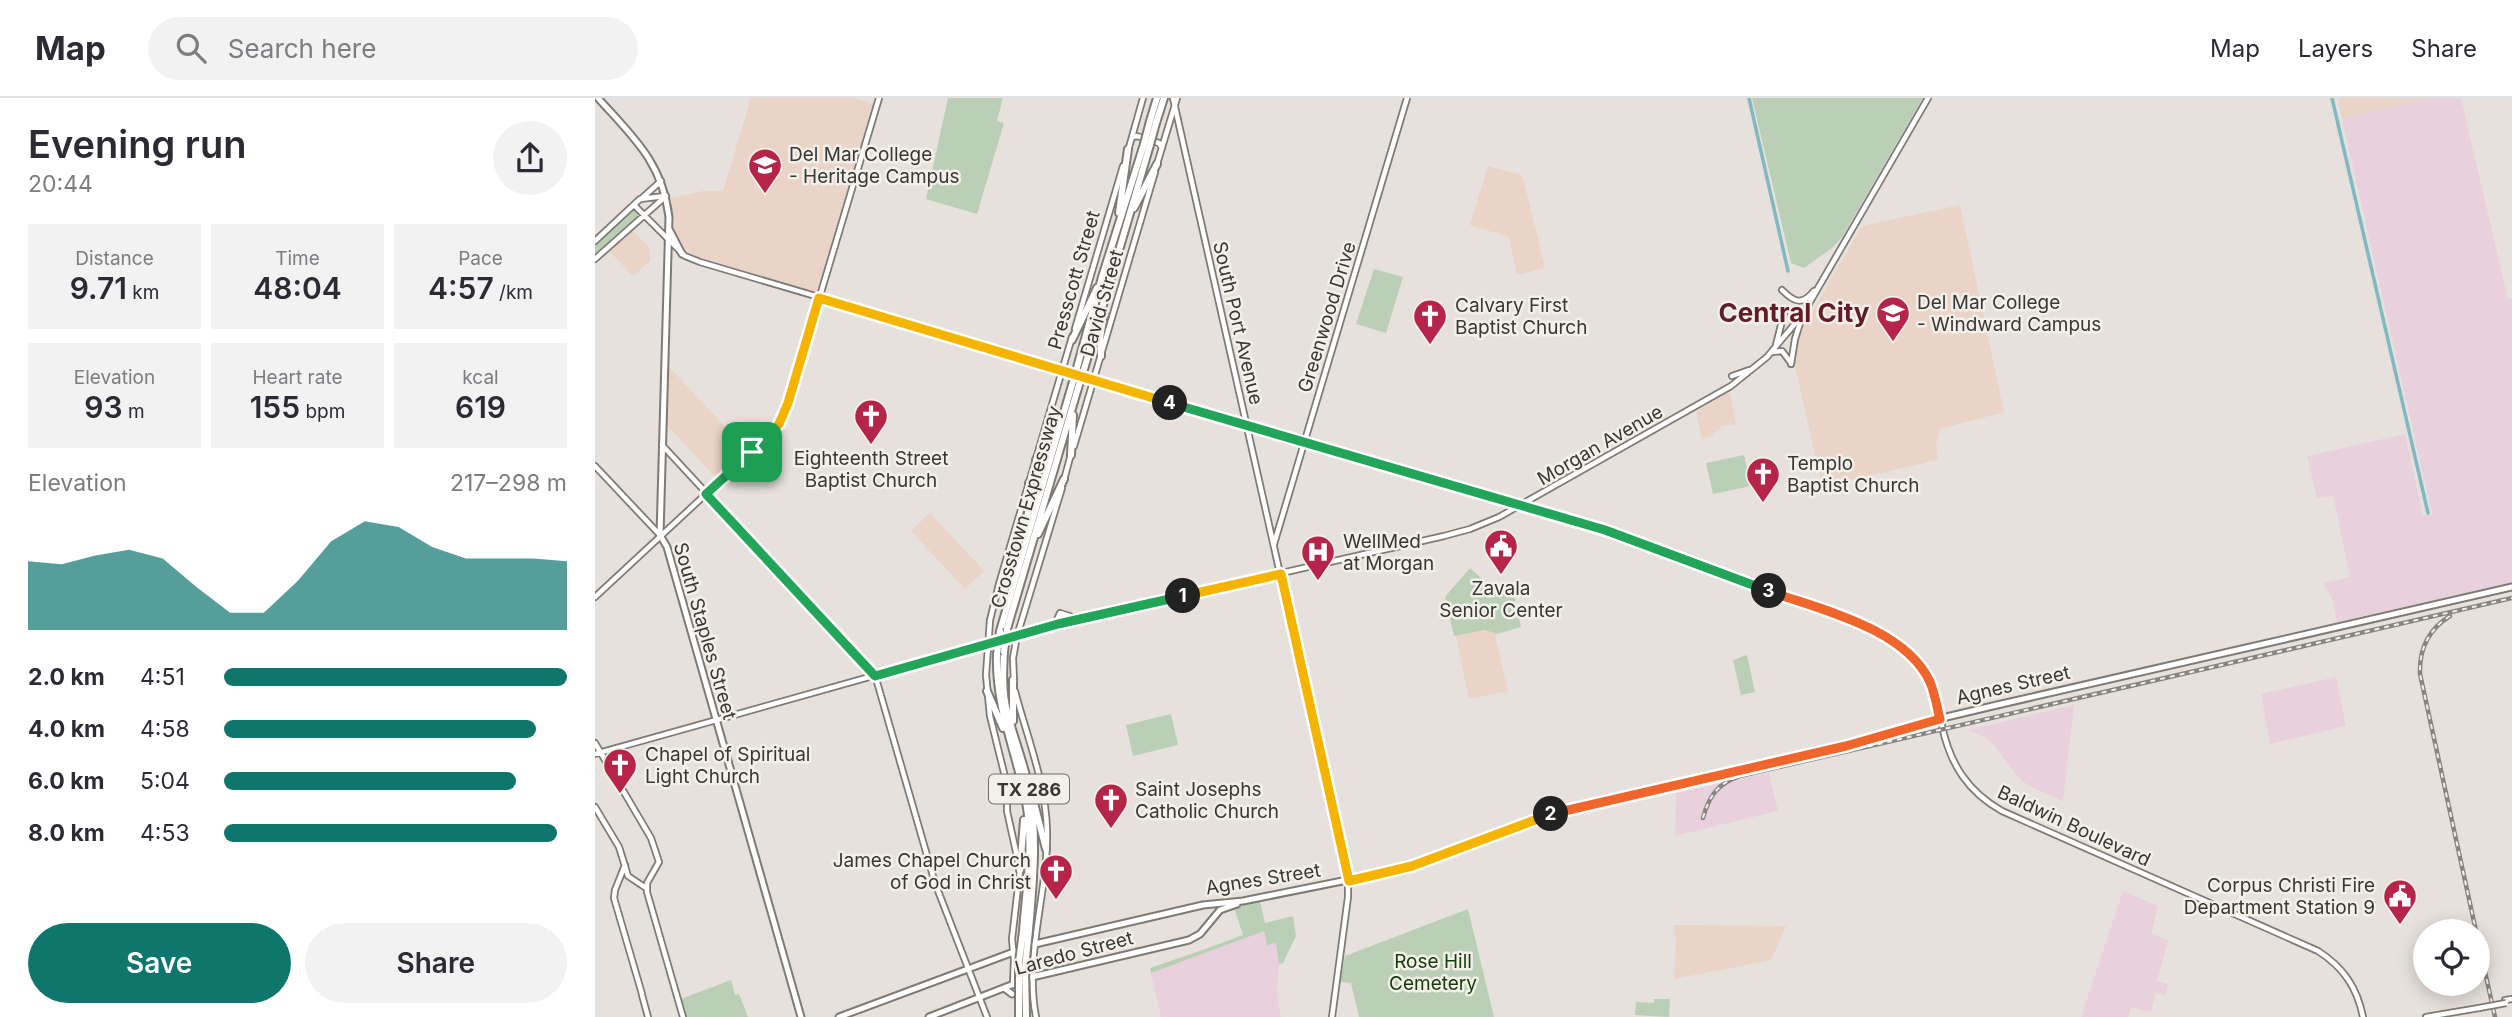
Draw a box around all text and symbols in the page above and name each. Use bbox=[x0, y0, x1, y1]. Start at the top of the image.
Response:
search box bbox=[148, 17, 638, 80]
text: Map bbox=[35, 28, 106, 68]
icon: search bbox=[172, 29, 210, 67]
text: Search here bbox=[228, 33, 376, 64]
text: Map bbox=[2210, 34, 2260, 63]
text: Layers bbox=[2298, 34, 2373, 63]
text: Share bbox=[2411, 34, 2477, 63]
text: Evening run bbox=[28, 121, 246, 167]
button: share bbox=[493, 121, 567, 195]
place label: Del Mar College - Heritage Campus bbox=[789, 143, 959, 188]
school or university icon: Del Mar College - Heritage Campus bbox=[746, 146, 784, 195]
text: 20:44 bbox=[28, 170, 93, 198]
street label: Presscott Street bbox=[1043, 208, 1105, 352]
street label: South Port Avenue bbox=[1208, 239, 1268, 407]
street label: Greenwood Drive bbox=[1293, 239, 1361, 395]
text: Distance bbox=[75, 247, 154, 270]
text: Time bbox=[275, 247, 320, 270]
text: Pace bbox=[458, 247, 503, 270]
street label: David Street bbox=[1076, 247, 1128, 359]
text: 9.71 bbox=[70, 270, 127, 306]
text: 48:04 bbox=[253, 270, 342, 306]
text: 4:57 bbox=[428, 270, 494, 306]
text: km bbox=[127, 281, 159, 304]
text: /km bbox=[494, 281, 533, 304]
place label: Del Mar College - Windward Campus bbox=[1917, 291, 2101, 336]
place label: Calvary First Baptist Church bbox=[1455, 294, 1587, 339]
school or university icon: Del Mar College - Windward Campus bbox=[1874, 294, 1912, 343]
church icon: Calvary First Baptist Church bbox=[1411, 297, 1449, 346]
district label: Central City bbox=[1719, 297, 1870, 328]
text: Elevation bbox=[74, 366, 155, 389]
text: Heart rate bbox=[253, 366, 343, 389]
text: kcal bbox=[462, 366, 499, 389]
pin: 4 bbox=[1153, 386, 1187, 420]
text: 93 bbox=[84, 389, 123, 425]
text: 155 bbox=[250, 389, 300, 425]
text: 619 bbox=[455, 389, 506, 425]
text: 4 bbox=[1163, 391, 1176, 414]
church icon: Eighteenth Street Baptist Church bbox=[852, 397, 890, 446]
text: m bbox=[123, 400, 145, 423]
text: bpm bbox=[300, 400, 345, 423]
street label: Morgan Avenue bbox=[1533, 400, 1667, 490]
street label: Crosstown Expressway bbox=[986, 403, 1066, 611]
pin bbox=[722, 422, 782, 482]
icon: arrive bbox=[733, 433, 771, 471]
place label: Eighteenth Street Baptist Church bbox=[794, 447, 948, 492]
place label: Templo Baptist Church bbox=[1787, 452, 1919, 497]
church icon: Templo Baptist Church bbox=[1744, 455, 1782, 504]
text: Elevation bbox=[28, 469, 127, 497]
text: 217–298 m bbox=[450, 469, 567, 497]
public building icon: Zavala Senior Center bbox=[1482, 527, 1520, 576]
place label: WellMed at Morgan bbox=[1343, 530, 1434, 575]
hospital icon: WellMed at Morgan bbox=[1299, 533, 1337, 582]
street label: South Staples Street bbox=[669, 540, 741, 722]
pin: 3 bbox=[1751, 574, 1787, 608]
place label: Zavala Senior Center bbox=[1439, 577, 1563, 622]
pin: 1 bbox=[1165, 578, 1201, 614]
text: 3 bbox=[1762, 579, 1775, 602]
text: 1 bbox=[1178, 584, 1187, 607]
street label: Agnes Street bbox=[1954, 661, 2072, 709]
text: 2.0 km bbox=[28, 663, 105, 691]
text: 4:51 bbox=[140, 663, 185, 691]
text: 4.0 km bbox=[28, 715, 105, 743]
text: 4:58 bbox=[140, 715, 190, 743]
place label: Chapel of Spiritual Light Church bbox=[645, 743, 810, 788]
church icon: Chapel of Spiritual Light Church bbox=[601, 746, 639, 795]
text: 6.0 km bbox=[28, 767, 105, 795]
text: 5:04 bbox=[140, 767, 190, 795]
road number: TX 286 bbox=[989, 774, 1069, 804]
place label: Saint Josephs Catholic Church bbox=[1135, 778, 1279, 823]
street label: Baldwin Boulevard bbox=[1994, 780, 2154, 872]
church icon: Saint Josephs Catholic Church bbox=[1092, 781, 1130, 830]
pin: 2 bbox=[1534, 796, 1569, 832]
text: 2 bbox=[1545, 802, 1556, 825]
text: 8.0 km bbox=[28, 819, 105, 847]
text: 4:53 bbox=[140, 819, 190, 847]
place label: James Chapel Church of God in Christ bbox=[833, 849, 1031, 894]
church icon: James Chapel Church of God in Christ bbox=[1037, 852, 1075, 901]
street label: Agnes Street bbox=[1204, 859, 1322, 899]
place label: Corpus Christi Fire Department Station 9 bbox=[2184, 874, 2375, 919]
public building icon: Corpus Christi Fire Department Station 9 bbox=[2381, 877, 2419, 926]
map controls bbox=[2413, 919, 2490, 996]
button: locate bbox=[2413, 919, 2490, 996]
button: Save bbox=[28, 923, 291, 1003]
button: Share bbox=[305, 923, 567, 1003]
street label: Laredo Street bbox=[1012, 926, 1136, 980]
park label: Rose Hill Cemetery bbox=[1389, 950, 1477, 995]

